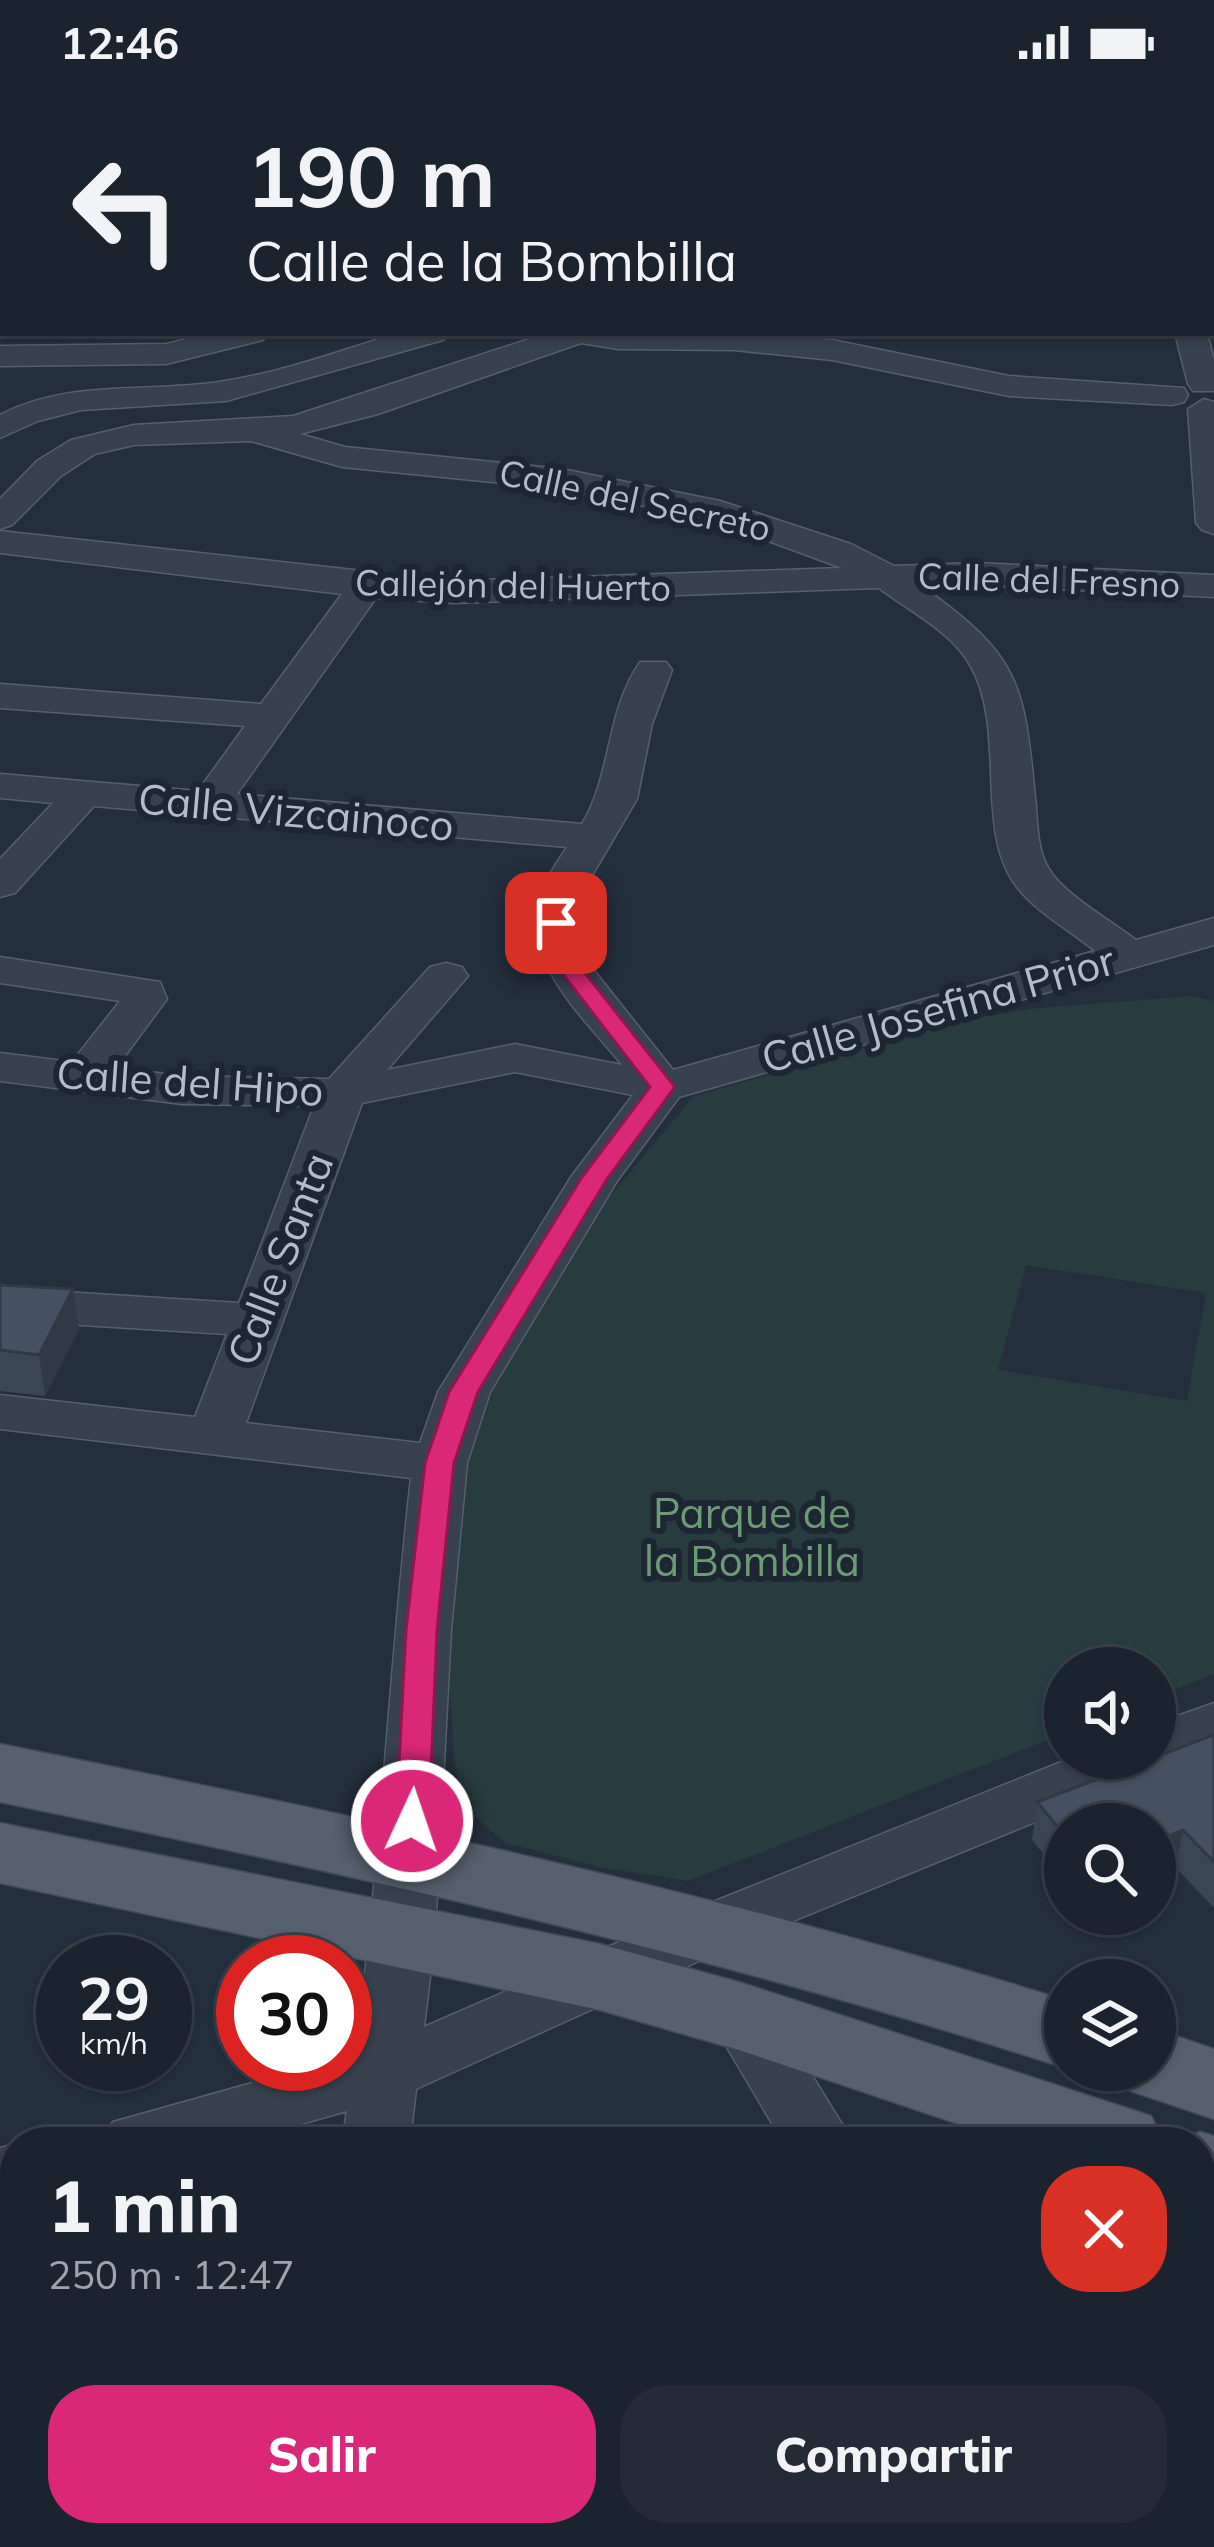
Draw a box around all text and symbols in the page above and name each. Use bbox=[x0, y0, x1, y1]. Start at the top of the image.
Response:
text: 12:46 bbox=[60, 14, 179, 70]
text: 190 m bbox=[246, 123, 496, 228]
icon: left bbox=[48, 132, 204, 288]
text: Calle de la Bombilla bbox=[246, 227, 737, 295]
street label: Calle del Secreto bbox=[495, 449, 775, 550]
street label: Calle del Fresno bbox=[917, 552, 1181, 607]
street label: Callejón del Huerto bbox=[355, 559, 671, 610]
street label: Calle Vizcainoco bbox=[136, 771, 456, 852]
pin bbox=[505, 872, 607, 974]
icon: arrive bbox=[523, 890, 589, 956]
street label: Calle Josefina Prior bbox=[755, 933, 1121, 1084]
street label: Calle del Hipo bbox=[55, 1046, 325, 1117]
street label: Calle Santa bbox=[215, 1145, 344, 1372]
park label: Parque de la Bombilla bbox=[644, 1486, 860, 1587]
map controls bbox=[1044, 1647, 1176, 2091]
button: sound bbox=[1044, 1647, 1176, 1779]
position arrow bbox=[349, 1758, 475, 1884]
button: search bbox=[1044, 1803, 1176, 1935]
speed limit sign: 30 bbox=[216, 1935, 372, 2091]
button: layers bbox=[1044, 1959, 1176, 2091]
text: 29 bbox=[78, 1960, 150, 2035]
text: km/h bbox=[80, 2024, 148, 2062]
text: 1 min bbox=[48, 2160, 241, 2250]
button: close bbox=[1041, 2166, 1167, 2292]
text: 250 m · 12:47 bbox=[48, 2250, 294, 2299]
button: Salir bbox=[48, 2385, 596, 2523]
button: Compartir bbox=[620, 2385, 1167, 2523]

